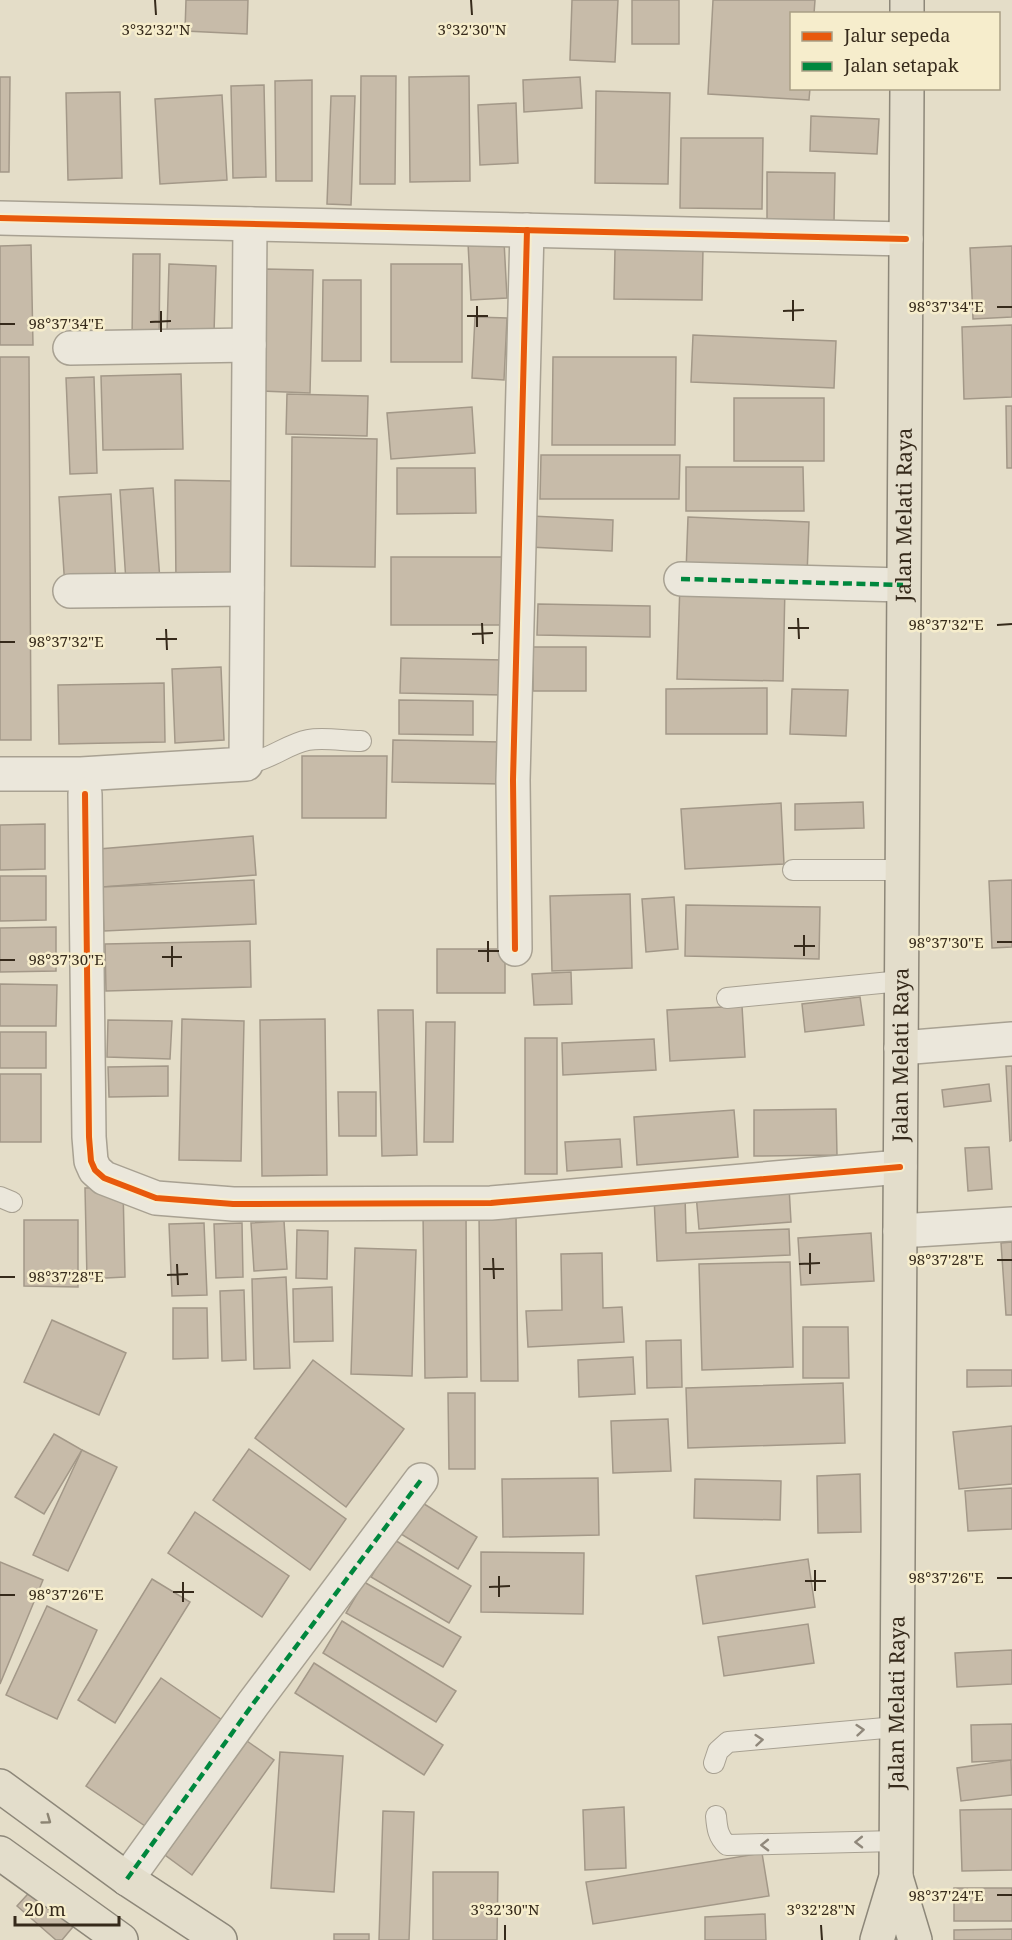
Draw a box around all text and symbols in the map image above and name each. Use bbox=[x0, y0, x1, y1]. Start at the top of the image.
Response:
legend bbox=[790, 12, 1000, 90]
text: 3°32'32"N bbox=[122, 19, 191, 39]
text: 3°32'30"N bbox=[438, 19, 507, 39]
text: Jalur sepeda bbox=[843, 23, 950, 47]
text: Jalan setapak bbox=[843, 53, 959, 77]
text: 98°37'34"E bbox=[908, 296, 984, 316]
text: 98°37'34"E bbox=[28, 313, 104, 333]
street label: Jalan Melati Raya bbox=[889, 427, 918, 603]
text: 98°37'32"E bbox=[908, 614, 984, 634]
text: 98°37'32"E bbox=[28, 631, 104, 651]
text: 98°37'30"E bbox=[908, 932, 984, 952]
text: 98°37'30"E bbox=[28, 949, 104, 969]
street label: Jalan Melati Raya bbox=[886, 967, 915, 1143]
text: 98°37'28"E bbox=[908, 1249, 984, 1269]
text: 98°37'28"E bbox=[28, 1266, 104, 1286]
text: 98°37'26"E bbox=[908, 1567, 984, 1587]
text: 98°37'26"E bbox=[28, 1584, 104, 1604]
street label: Jalan Melati Raya bbox=[882, 1615, 911, 1791]
one-way arrow bbox=[856, 1724, 865, 1737]
one-way arrow bbox=[755, 1734, 764, 1747]
one-way arrow bbox=[41, 1813, 52, 1824]
one-way arrow bbox=[855, 1836, 864, 1849]
one-way arrow bbox=[760, 1838, 769, 1851]
text: 98°37'24"E bbox=[908, 1885, 984, 1905]
scale bar bbox=[15, 1889, 118, 1927]
text: 20 m bbox=[24, 1897, 66, 1921]
text: 3°32'30"N bbox=[471, 1899, 540, 1919]
text: 3°32'28"N bbox=[787, 1899, 856, 1919]

